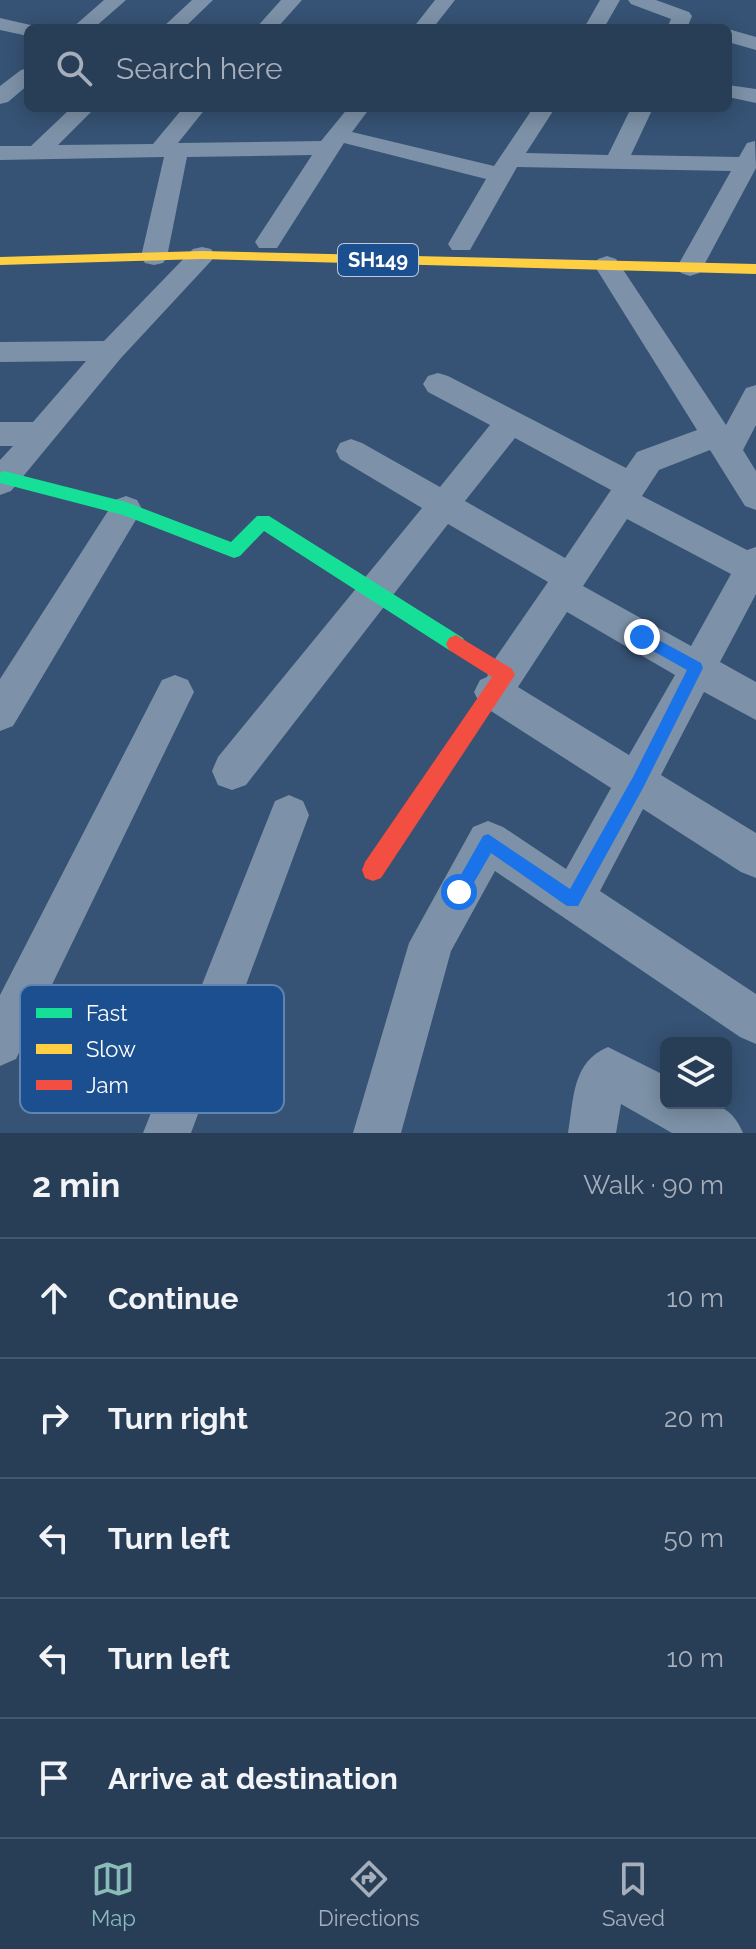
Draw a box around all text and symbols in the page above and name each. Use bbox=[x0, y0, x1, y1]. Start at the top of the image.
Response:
search box bbox=[24, 24, 732, 112]
icon: search bbox=[52, 46, 96, 90]
text: Search here bbox=[116, 51, 283, 86]
road number: SH149 bbox=[338, 244, 418, 276]
route end bbox=[624, 619, 660, 655]
route start bbox=[441, 874, 477, 910]
legend bbox=[20, 985, 284, 1113]
text: Fast bbox=[86, 1000, 128, 1026]
text: Slow bbox=[86, 1036, 136, 1062]
map controls bbox=[660, 1037, 732, 1109]
button: layers bbox=[660, 1037, 732, 1109]
text: Jam bbox=[86, 1072, 129, 1098]
text: 2 min bbox=[32, 1165, 120, 1205]
text: Walk · 90 m bbox=[583, 1170, 724, 1200]
icon: ahead bbox=[32, 1276, 76, 1320]
text: Continue bbox=[108, 1281, 239, 1316]
text: 10 m bbox=[666, 1283, 724, 1313]
icon: right bbox=[32, 1396, 76, 1440]
text: Turn right bbox=[108, 1401, 248, 1436]
text: 20 m bbox=[664, 1403, 724, 1433]
icon: left bbox=[32, 1516, 76, 1560]
text: Turn left bbox=[108, 1521, 230, 1556]
text: 50 m bbox=[663, 1523, 724, 1553]
icon: left bbox=[32, 1636, 76, 1680]
text: Turn left bbox=[108, 1641, 230, 1676]
text: 10 m bbox=[666, 1643, 724, 1673]
icon: arrive bbox=[32, 1756, 76, 1800]
text: Arrive at destination bbox=[108, 1761, 398, 1796]
tab: Map bbox=[91, 1857, 136, 1931]
tab: Directions bbox=[318, 1857, 420, 1931]
tab: Saved bbox=[602, 1857, 665, 1931]

